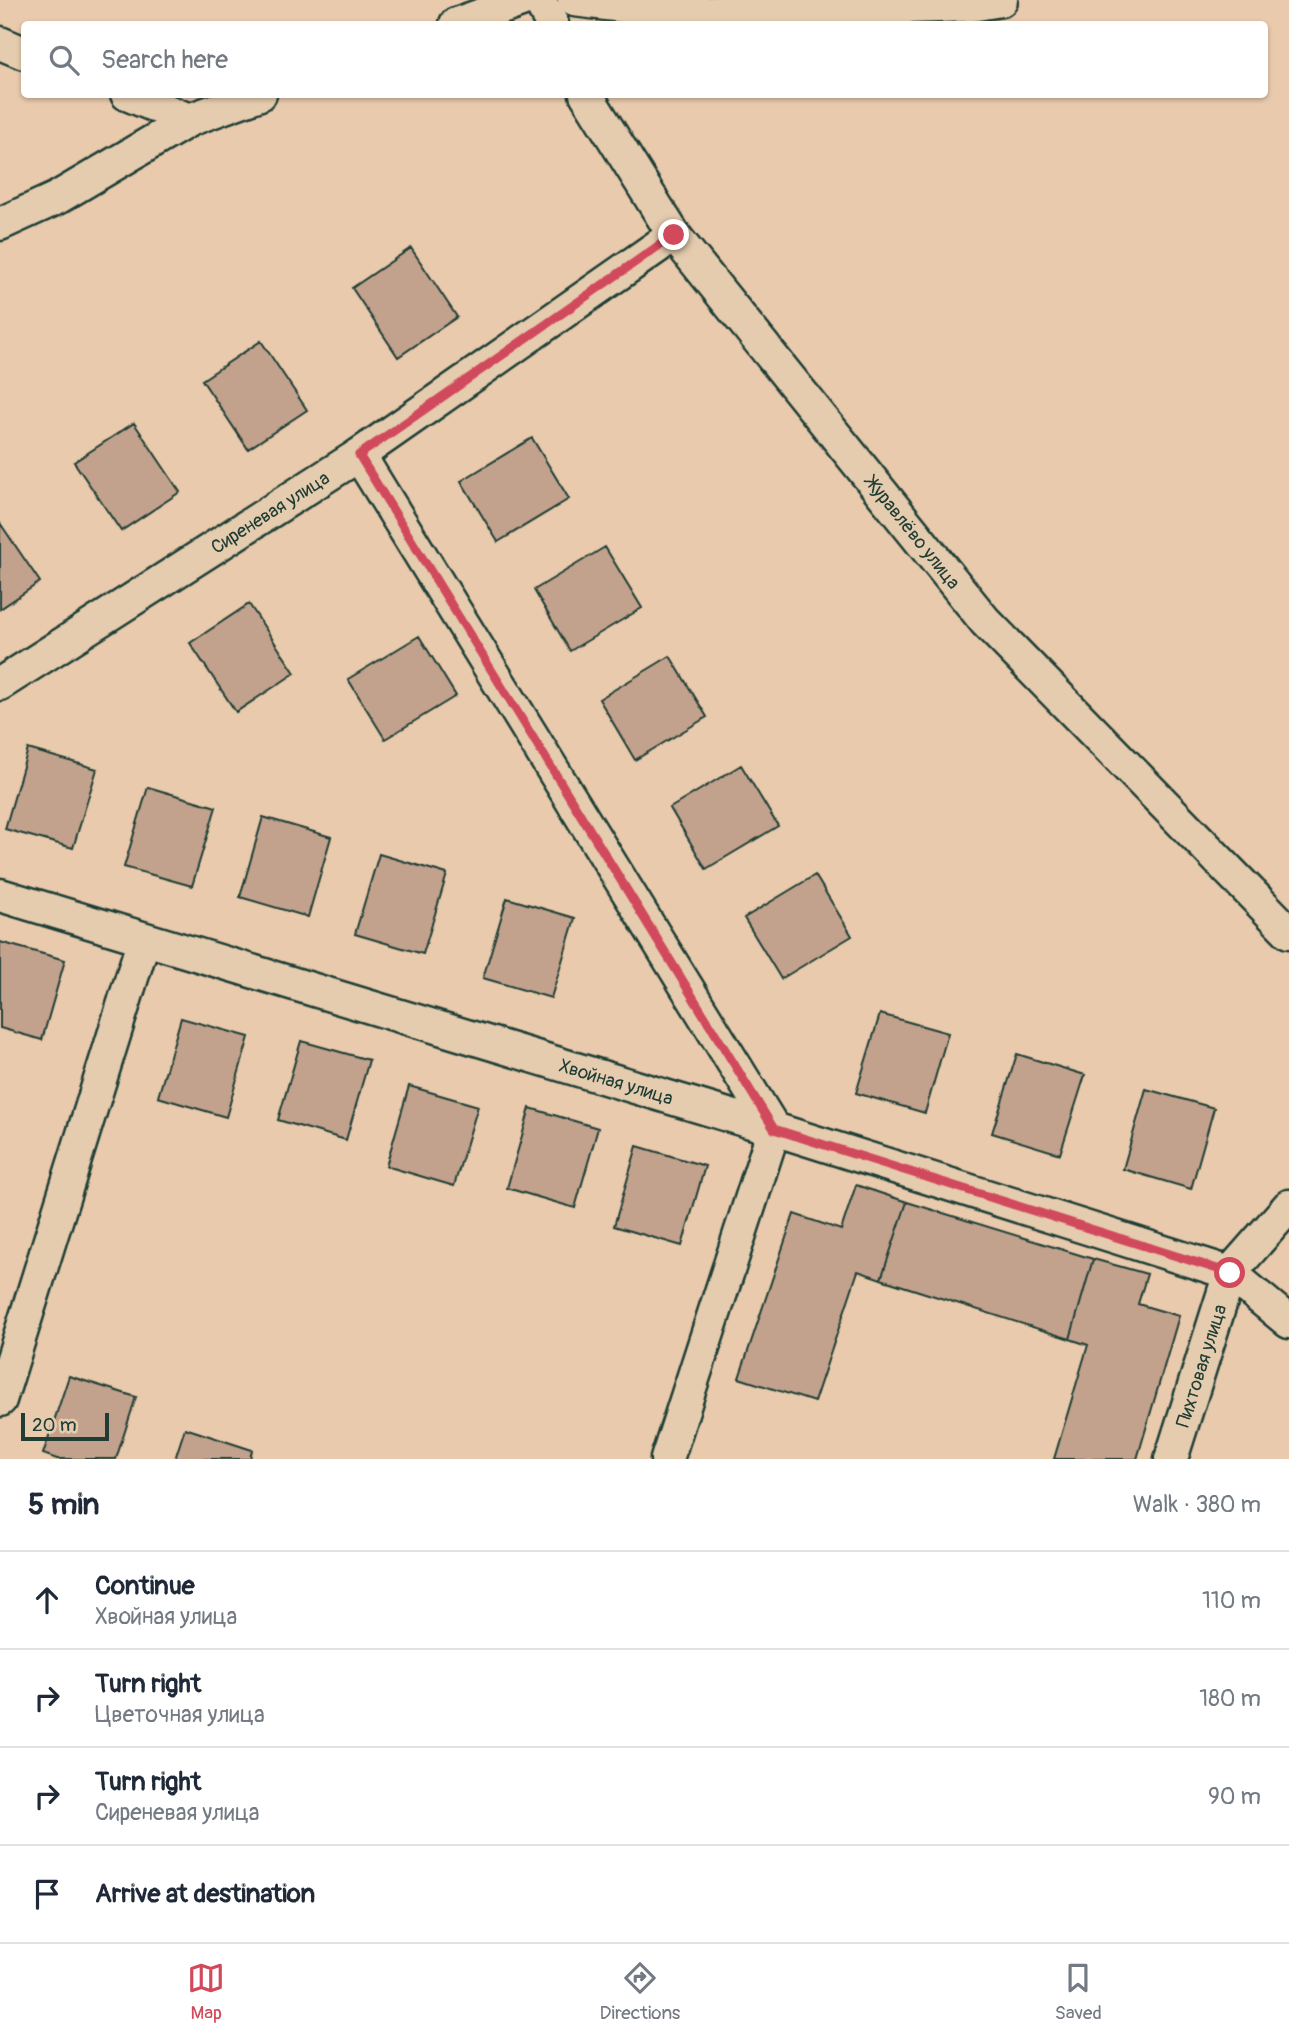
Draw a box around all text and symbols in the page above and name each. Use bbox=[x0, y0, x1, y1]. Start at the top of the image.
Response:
search box bbox=[21, 21, 1268, 98]
icon: search bbox=[45, 41, 83, 79]
text: Search here bbox=[101, 44, 228, 76]
route end bbox=[658, 219, 689, 250]
street label: Сиреневая улица bbox=[207, 466, 334, 559]
street label: Журавлёво улица bbox=[858, 469, 965, 594]
street label: Хвойная улица bbox=[556, 1054, 676, 1111]
route start bbox=[1214, 1257, 1245, 1288]
street label: Пихтовая улица bbox=[1171, 1301, 1232, 1430]
scale bar bbox=[21, 1410, 108, 1442]
text: 20 m bbox=[32, 1413, 77, 1437]
text: 5 min bbox=[28, 1486, 99, 1523]
text: Walk · 380 m bbox=[1133, 1490, 1261, 1519]
text: Continue bbox=[95, 1570, 195, 1602]
icon: ahead bbox=[28, 1581, 66, 1619]
text: 110 m bbox=[1202, 1586, 1261, 1615]
text: Хвойная улица bbox=[95, 1602, 237, 1631]
text: Turn right bbox=[95, 1668, 201, 1700]
icon: right bbox=[28, 1679, 66, 1717]
text: 180 m bbox=[1199, 1684, 1261, 1713]
text: Цветочная улица bbox=[95, 1700, 265, 1729]
text: Turn right bbox=[95, 1766, 201, 1798]
icon: right bbox=[28, 1777, 66, 1815]
text: 90 m bbox=[1208, 1782, 1261, 1811]
text: Сиреневая улица bbox=[95, 1798, 260, 1827]
icon: arrive bbox=[28, 1875, 66, 1913]
text: Arrive at destination bbox=[95, 1878, 315, 1910]
tab: Map bbox=[187, 1959, 225, 2025]
tab: Directions bbox=[600, 1959, 680, 2025]
tab: Saved bbox=[1055, 1959, 1102, 2025]

